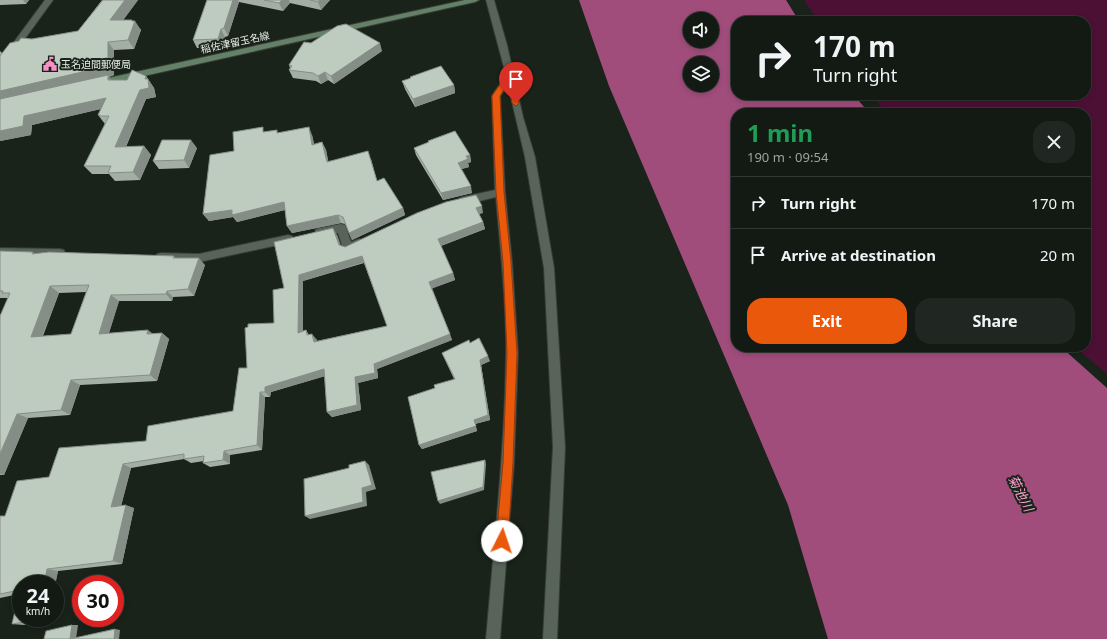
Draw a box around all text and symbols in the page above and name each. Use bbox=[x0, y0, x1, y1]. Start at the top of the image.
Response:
map controls bbox=[683, 12, 719, 92]
button: sound bbox=[683, 12, 719, 48]
text: 170 m bbox=[813, 27, 896, 65]
street label: 稲佐津留玉名線 bbox=[199, 28, 271, 56]
icon: right bbox=[747, 32, 799, 84]
public building icon: 玉名迫間郵便局 bbox=[42, 56, 58, 72]
button: layers bbox=[683, 56, 719, 92]
place label: 玉名迫間郵便局 bbox=[61, 57, 131, 71]
pin bbox=[499, 62, 533, 103]
text: Turn right bbox=[813, 63, 897, 87]
icon: arrive bbox=[505, 68, 527, 90]
text: 1 min bbox=[747, 116, 813, 149]
button: close bbox=[1033, 121, 1075, 163]
text: 190 m · 09:54 bbox=[747, 148, 828, 166]
icon: right bbox=[747, 192, 769, 214]
text: Turn right bbox=[781, 193, 856, 213]
text: 170 m bbox=[1031, 193, 1075, 213]
icon: arrive bbox=[747, 244, 769, 266]
text: Arrive at destination bbox=[781, 245, 936, 265]
text: 20 m bbox=[1040, 245, 1075, 265]
button: Exit bbox=[747, 298, 907, 344]
button: Share bbox=[915, 298, 1075, 344]
water label: 菊池川 bbox=[1004, 472, 1039, 516]
position arrow bbox=[481, 520, 523, 562]
speed limit sign: 30 bbox=[72, 575, 124, 627]
text: 24 bbox=[27, 582, 49, 609]
text: km/h bbox=[26, 604, 50, 618]

